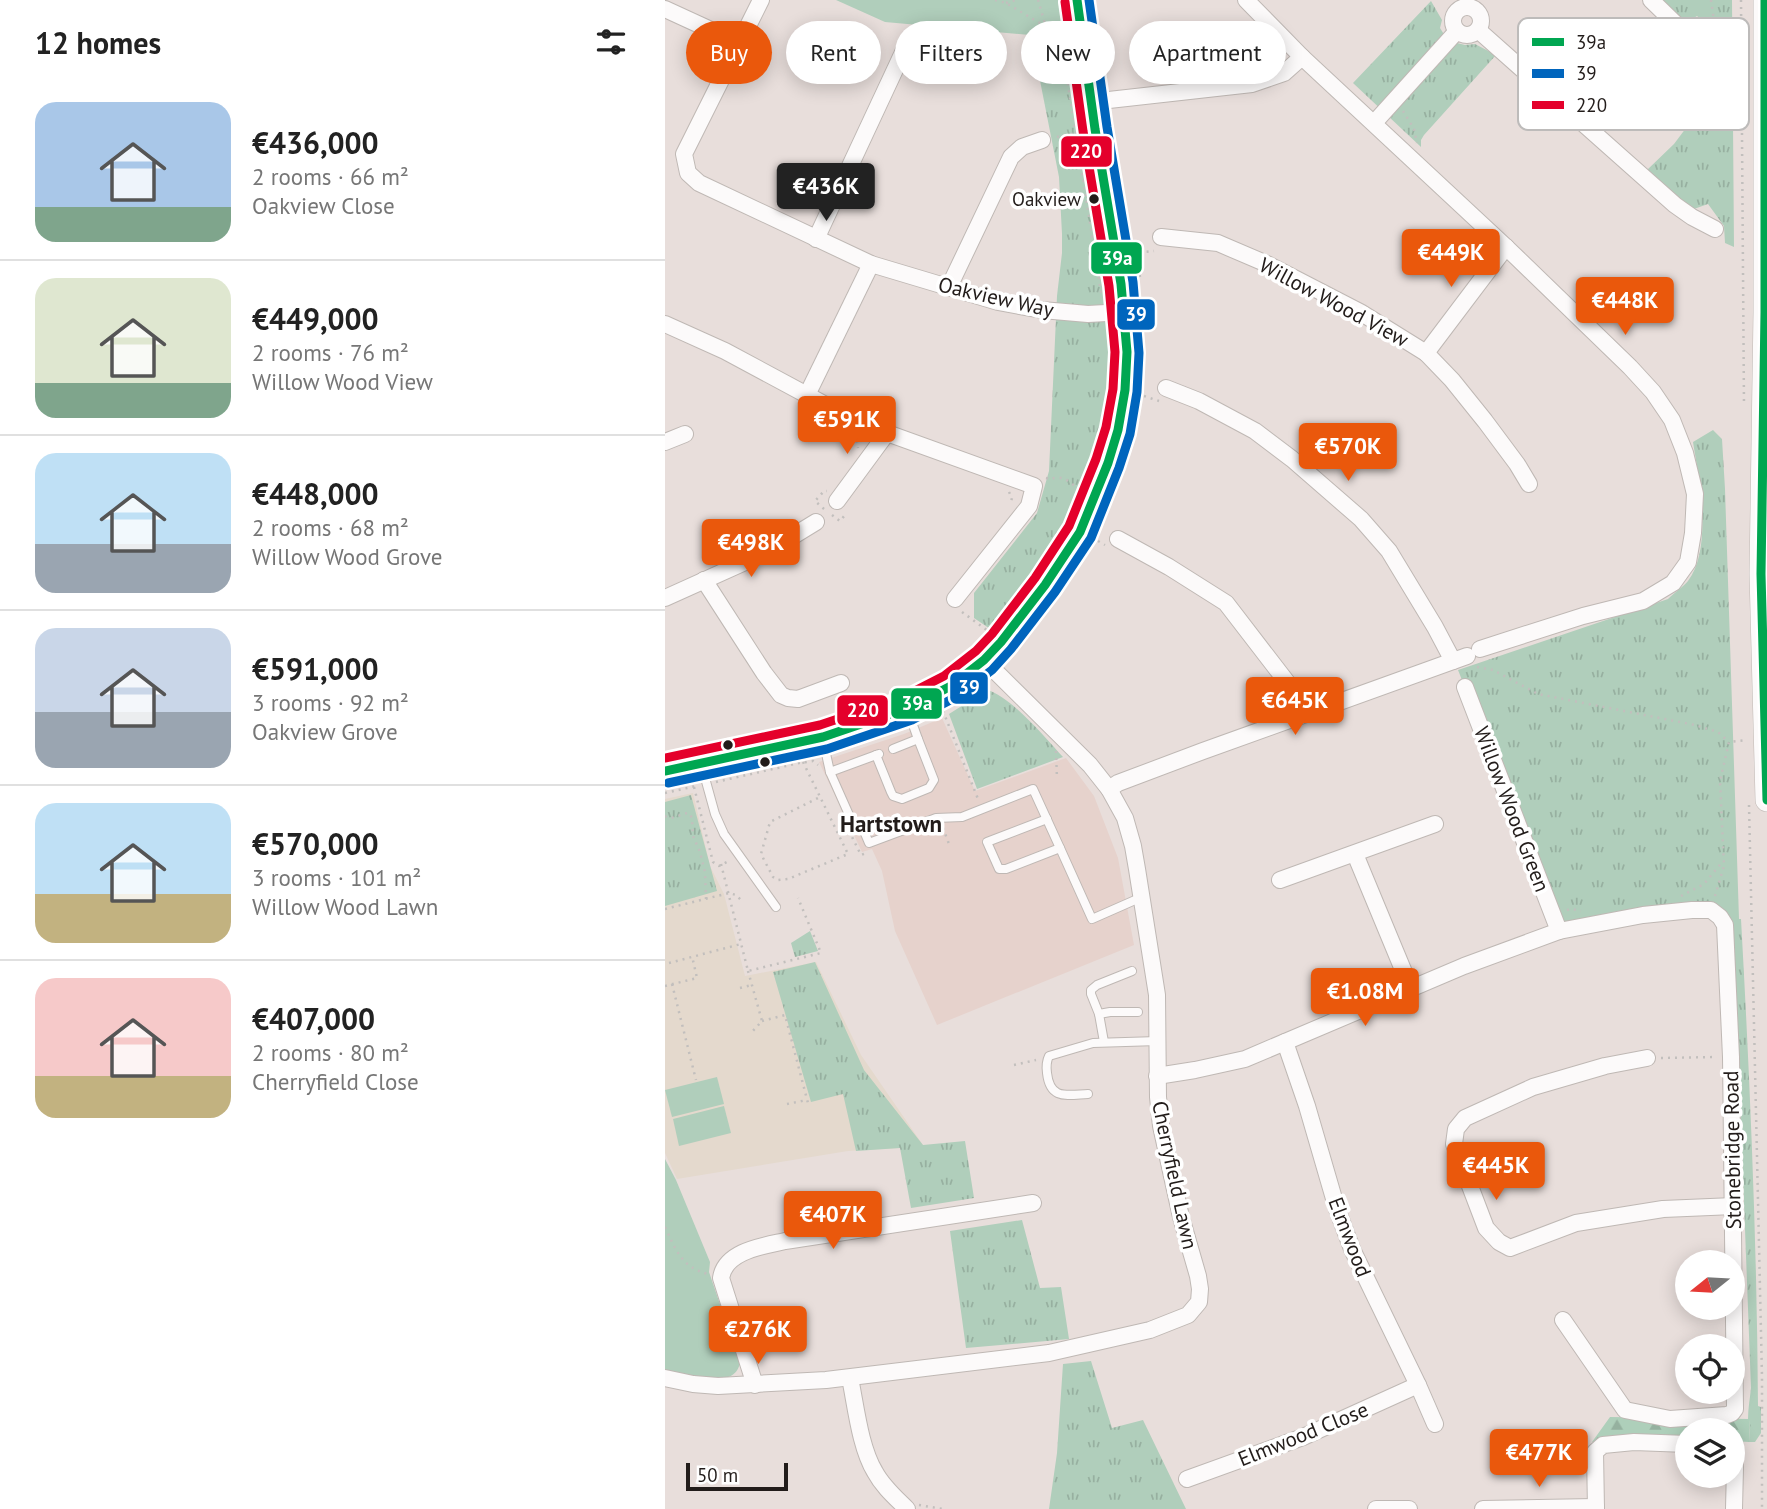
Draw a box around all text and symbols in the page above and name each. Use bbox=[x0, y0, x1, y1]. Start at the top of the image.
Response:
legend bbox=[1518, 18, 1749, 130]
chip: Buy bbox=[686, 21, 772, 84]
chip: Rent bbox=[786, 21, 881, 84]
chip: Filters bbox=[895, 21, 1007, 84]
chip: New bbox=[1021, 21, 1115, 84]
chip: Apartment bbox=[1129, 21, 1286, 84]
text: 12 homes bbox=[35, 23, 161, 62]
icon: filters bbox=[592, 23, 630, 61]
text: 39a bbox=[1576, 30, 1606, 54]
text: 39 bbox=[1576, 61, 1597, 85]
text: 220 bbox=[1576, 93, 1607, 117]
text: €436,000 bbox=[252, 123, 379, 162]
icon: home bbox=[91, 130, 175, 214]
line badge: 220 bbox=[1060, 135, 1113, 168]
text: 220 bbox=[1070, 139, 1102, 163]
text: 2 rooms · 66 m² bbox=[252, 162, 409, 191]
pin: €436K bbox=[777, 164, 875, 223]
text: €436K bbox=[793, 171, 859, 200]
place label: Oakview bbox=[1012, 187, 1081, 211]
text: Oakview Close bbox=[252, 191, 395, 220]
marker: Oakview bbox=[1087, 192, 1101, 206]
pin: €449K bbox=[1402, 230, 1500, 289]
text: €449K bbox=[1418, 237, 1484, 266]
line badge: 39a bbox=[1090, 241, 1143, 275]
text: 39a bbox=[1102, 246, 1132, 270]
street label: Willow Wood View bbox=[1255, 251, 1414, 353]
street label: Oakview Way bbox=[936, 271, 1057, 323]
pin: €448K bbox=[1576, 278, 1674, 337]
text: €448K bbox=[1592, 285, 1658, 314]
line badge: 39 bbox=[1116, 298, 1156, 331]
text: €449,000 bbox=[252, 299, 379, 338]
text: 39 bbox=[1125, 302, 1147, 326]
icon: home bbox=[91, 306, 175, 390]
text: 2 rooms · 76 m² bbox=[252, 338, 409, 367]
text: Willow Wood View bbox=[252, 367, 433, 396]
pin: €591K bbox=[798, 396, 896, 456]
text: €591K bbox=[814, 404, 880, 433]
pin: €570K bbox=[1299, 424, 1397, 483]
text: €570K bbox=[1315, 431, 1381, 460]
text: €448,000 bbox=[252, 474, 379, 513]
icon: home bbox=[91, 481, 175, 565]
text: 2 rooms · 68 m² bbox=[252, 513, 409, 542]
pin: €498K bbox=[702, 520, 800, 579]
text: €498K bbox=[718, 527, 784, 556]
text: Willow Wood Grove bbox=[252, 542, 443, 571]
text: €591,000 bbox=[252, 649, 379, 688]
icon: home bbox=[91, 656, 175, 740]
line badge: 39 bbox=[949, 671, 989, 705]
text: 39 bbox=[958, 675, 980, 699]
pin: €645K bbox=[1246, 678, 1344, 737]
text: €645K bbox=[1262, 685, 1328, 714]
line badge: 39a bbox=[890, 687, 943, 720]
text: 3 rooms · 92 m² bbox=[252, 688, 409, 717]
text: 39a bbox=[902, 691, 932, 715]
line badge: 220 bbox=[836, 694, 889, 727]
text: 220 bbox=[847, 698, 879, 722]
text: Oakview Grove bbox=[252, 717, 398, 746]
street label: Willow Wood Green bbox=[1468, 722, 1556, 896]
unlabelled marker bbox=[721, 738, 735, 752]
unlabelled marker bbox=[758, 755, 772, 769]
district label: Hartstown bbox=[840, 809, 942, 838]
text: €570,000 bbox=[252, 824, 379, 863]
icon: home bbox=[91, 831, 175, 915]
text: 3 rooms · 101 m² bbox=[252, 863, 421, 892]
text: Willow Wood Lawn bbox=[252, 892, 438, 921]
pin: €1.08M bbox=[1308, 968, 1422, 1028]
text: €1.08M bbox=[1327, 976, 1403, 1005]
text: €407,000 bbox=[252, 999, 375, 1038]
icon: home bbox=[91, 1006, 175, 1090]
text: 2 rooms · 80 m² bbox=[252, 1038, 409, 1067]
text: Cherryfield Close bbox=[252, 1067, 419, 1096]
street label: Stonebridge Road bbox=[1717, 1070, 1747, 1230]
street label: Cherryfield Lawn bbox=[1146, 1098, 1204, 1252]
pin: €445K bbox=[1447, 1142, 1545, 1202]
text: €445K bbox=[1463, 1150, 1529, 1179]
pin: €407K bbox=[784, 1192, 882, 1251]
street label: Elmwood bbox=[1322, 1193, 1378, 1281]
text: €407K bbox=[800, 1199, 866, 1228]
north arrow bbox=[1675, 1250, 1745, 1320]
map controls bbox=[1675, 1250, 1745, 1488]
pin: €276K bbox=[709, 1306, 807, 1366]
text: €276K bbox=[725, 1314, 791, 1343]
button: locate bbox=[1675, 1334, 1745, 1404]
street label: Elmwood Close bbox=[1234, 1396, 1372, 1472]
button: layers bbox=[1675, 1418, 1745, 1488]
pin: €477K bbox=[1490, 1430, 1588, 1489]
text: €477K bbox=[1506, 1437, 1572, 1466]
scale bar bbox=[686, 1460, 787, 1492]
text: 50 m bbox=[697, 1463, 738, 1487]

